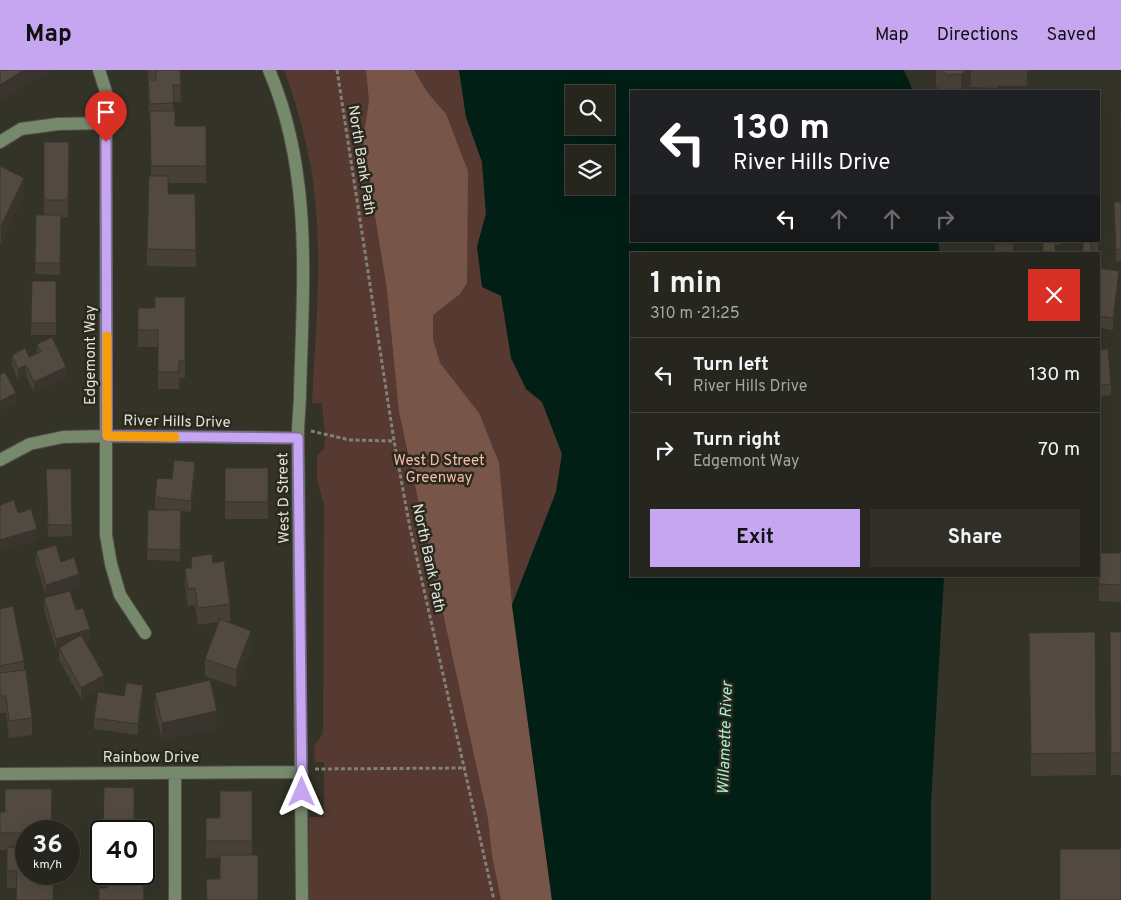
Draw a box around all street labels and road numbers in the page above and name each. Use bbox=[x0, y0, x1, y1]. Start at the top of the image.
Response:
street label: North Bank Path bbox=[342, 104, 379, 217]
street label: Edgemont Way bbox=[82, 305, 101, 405]
street label: River Hills Drive bbox=[123, 412, 231, 433]
street label: West D Street bbox=[274, 452, 295, 544]
street label: North Bank Path bbox=[407, 502, 448, 615]
street label: Rainbow Drive bbox=[103, 749, 199, 768]

